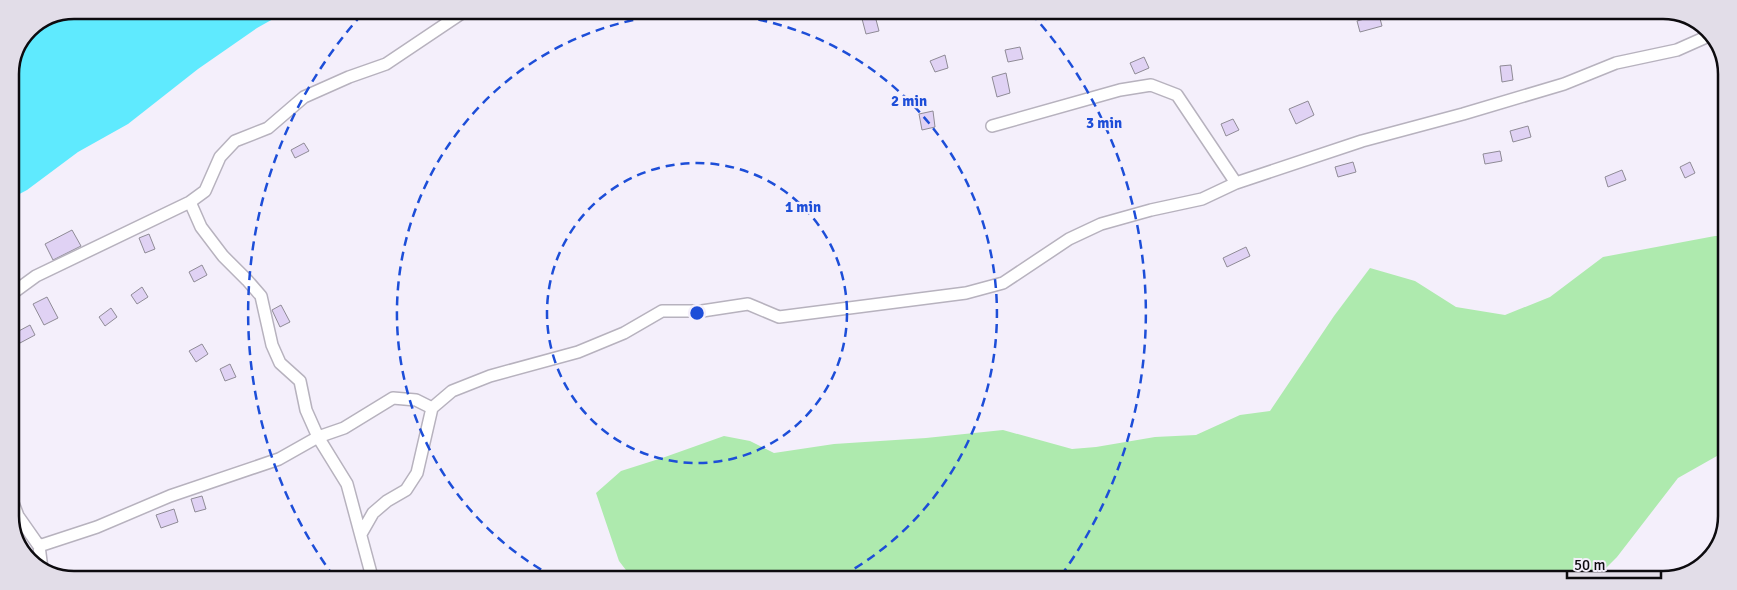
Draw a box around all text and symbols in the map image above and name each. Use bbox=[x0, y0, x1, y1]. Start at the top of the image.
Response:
text: 2 min bbox=[891, 92, 927, 110]
text: 3 min bbox=[1086, 114, 1122, 132]
text: 1 min bbox=[785, 198, 821, 216]
centre of rings bbox=[688, 304, 706, 322]
scale bar bbox=[1567, 548, 1661, 580]
text: 50 m bbox=[1574, 556, 1605, 574]

